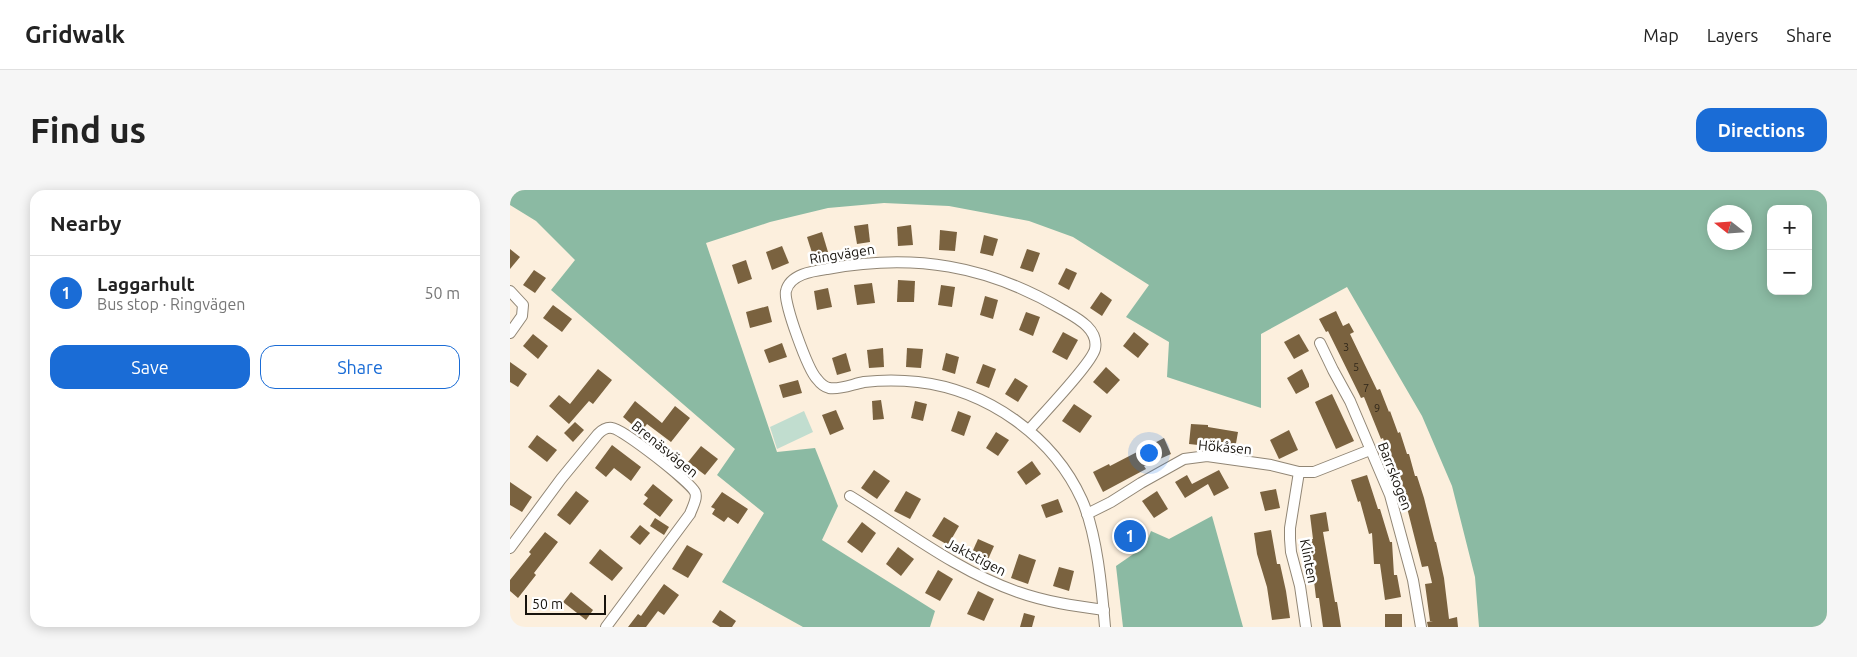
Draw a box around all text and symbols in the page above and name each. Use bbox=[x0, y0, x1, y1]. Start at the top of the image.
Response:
text: Gridwalk bbox=[25, 21, 125, 48]
text: Map bbox=[1643, 25, 1679, 45]
text: Layers bbox=[1707, 25, 1758, 45]
text: Share bbox=[1786, 25, 1832, 45]
button: Directions bbox=[1696, 108, 1827, 152]
text: Find us bbox=[30, 110, 146, 150]
north arrow bbox=[1707, 205, 1752, 250]
map controls bbox=[1767, 205, 1812, 295]
button: + bbox=[1767, 205, 1812, 250]
text: Nearby bbox=[50, 211, 121, 235]
street label: Ringvägen bbox=[808, 241, 876, 267]
button: − bbox=[1767, 250, 1812, 295]
text: Laggarhult bbox=[97, 273, 195, 295]
text: 1 bbox=[61, 284, 71, 302]
text: 50 m bbox=[424, 284, 460, 302]
text: Bus stop · Ringvägen bbox=[97, 295, 245, 313]
house number: 3 bbox=[1343, 341, 1349, 353]
button: Save bbox=[50, 345, 250, 389]
button: Share bbox=[260, 345, 460, 389]
house number: 5 bbox=[1353, 361, 1359, 373]
house number: 7 bbox=[1363, 382, 1369, 394]
house number: 9 bbox=[1374, 402, 1380, 414]
street label: Brenäsvägen bbox=[629, 417, 701, 481]
street label: Hökåsen bbox=[1197, 437, 1253, 457]
your location bbox=[1136, 440, 1162, 466]
street label: Barrskogen bbox=[1375, 440, 1415, 512]
pin: 1 bbox=[1114, 517, 1146, 555]
street label: Jaktstigen bbox=[943, 535, 1009, 579]
street label: Klinten bbox=[1297, 537, 1321, 585]
scale bar bbox=[525, 592, 606, 615]
text: 50 m bbox=[532, 596, 563, 612]

